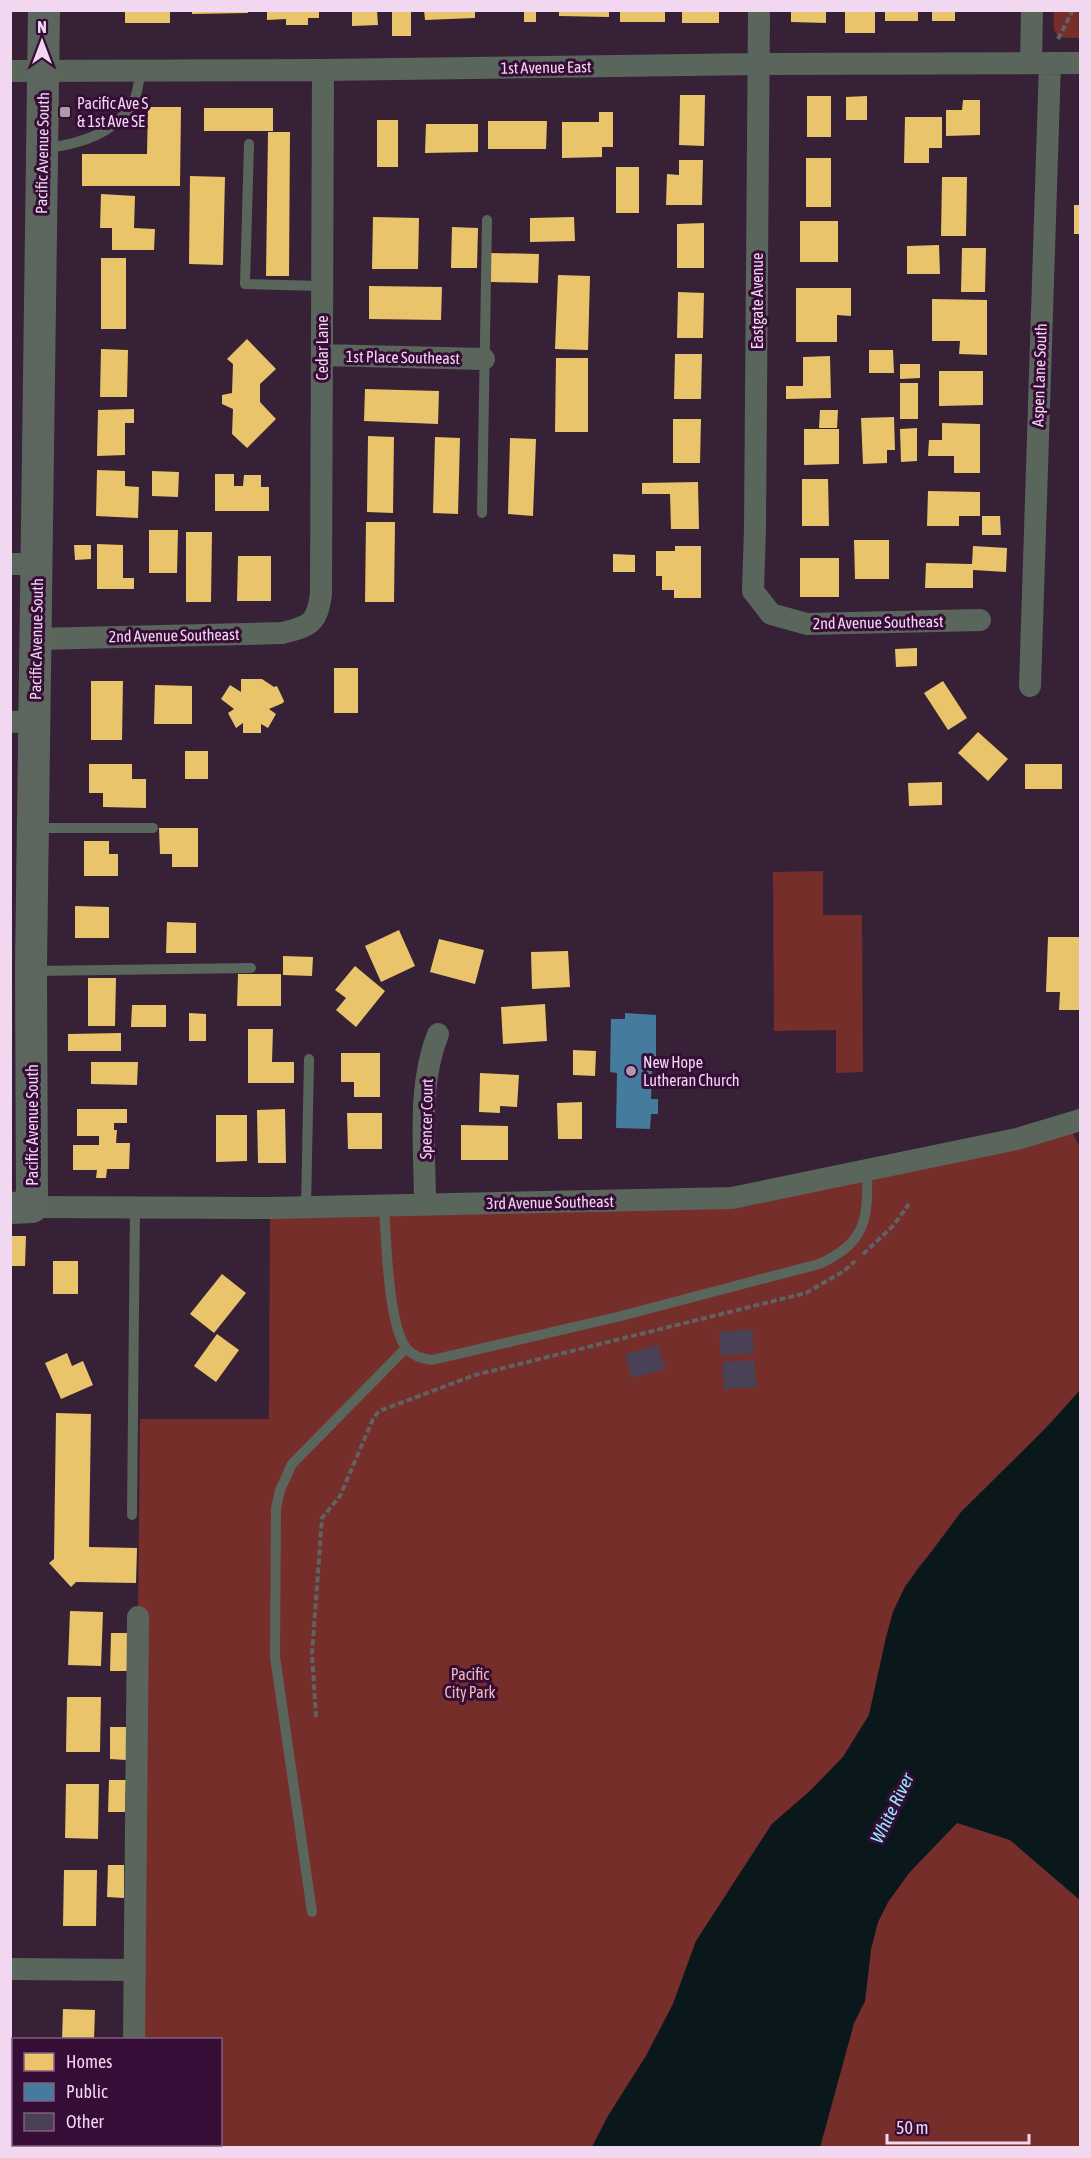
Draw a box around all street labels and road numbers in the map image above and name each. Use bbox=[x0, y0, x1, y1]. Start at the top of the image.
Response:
street label: 1st Avenue East bbox=[500, 57, 592, 77]
street label: Pacific Avenue South bbox=[32, 92, 52, 214]
street label: Eastgate Avenue bbox=[748, 253, 767, 349]
street label: Cedar Lane bbox=[313, 316, 331, 380]
street label: Aspen Lane South bbox=[1028, 323, 1051, 427]
street label: 1st Place Southeast bbox=[346, 347, 461, 367]
street label: Pacific Avenue South bbox=[26, 578, 46, 700]
street label: 2nd Avenue Southeast bbox=[812, 612, 944, 632]
street label: 2nd Avenue Southeast bbox=[108, 625, 240, 645]
street label: Pacific Avenue South bbox=[23, 1064, 41, 1186]
street label: Spencer Court bbox=[416, 1078, 437, 1160]
street label: 3rd Avenue Southeast bbox=[486, 1192, 614, 1212]

